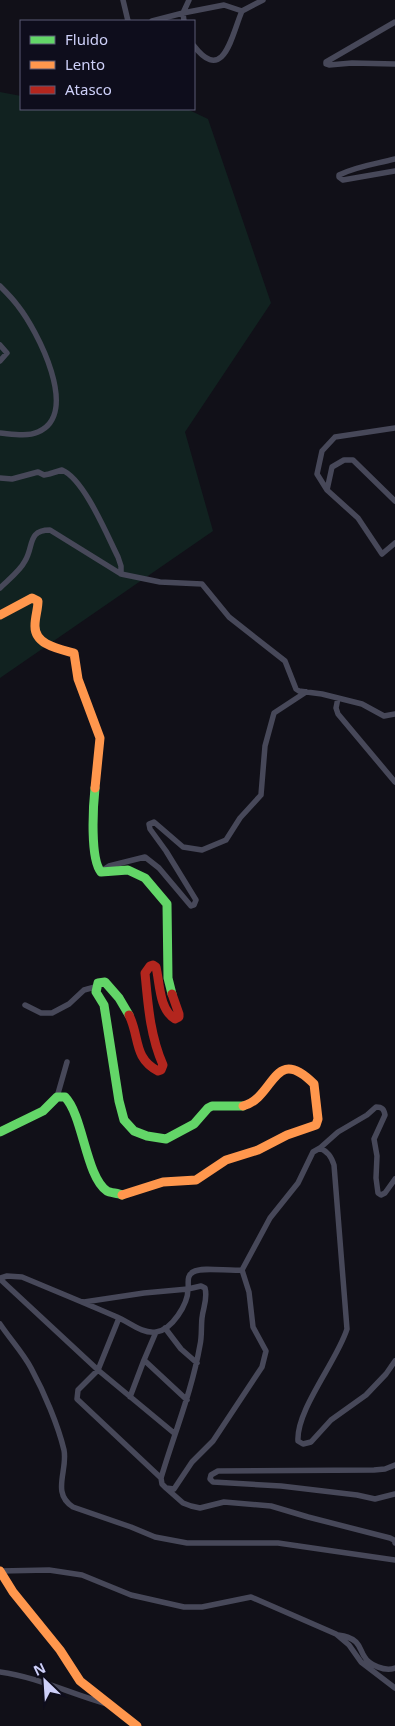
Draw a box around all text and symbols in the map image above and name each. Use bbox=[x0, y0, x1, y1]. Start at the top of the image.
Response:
legend bbox=[20, 20, 195, 110]
text: Fluido bbox=[65, 29, 108, 49]
text: Lento bbox=[65, 54, 105, 74]
text: Atasco bbox=[65, 79, 112, 99]
north arrow bbox=[20, 1656, 70, 1706]
text: N bbox=[30, 1658, 48, 1680]

